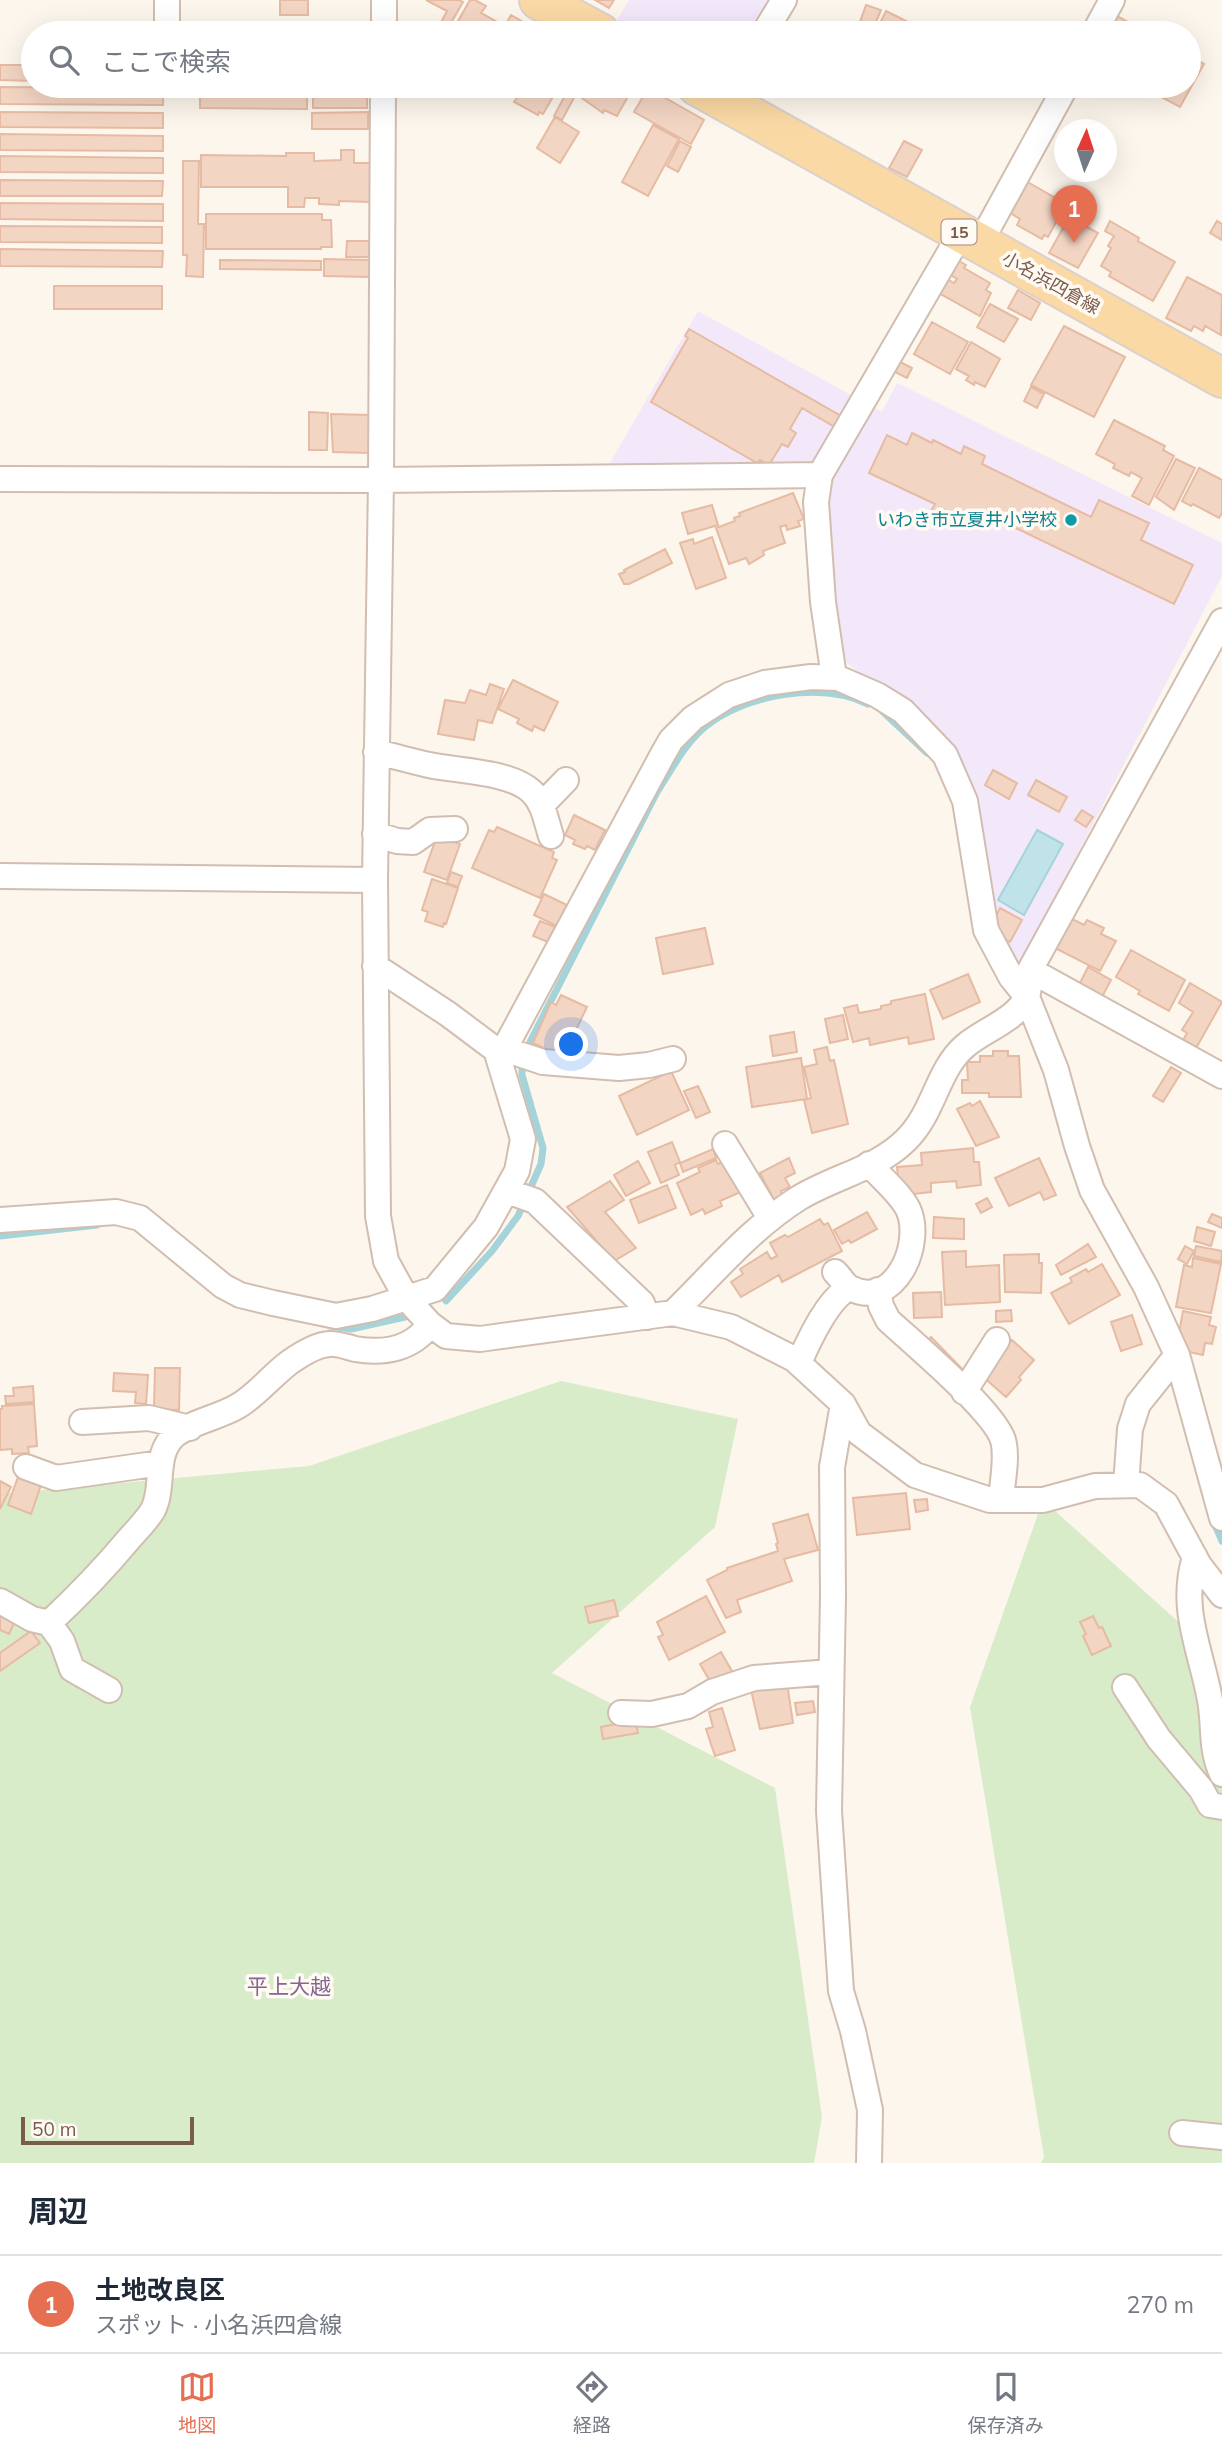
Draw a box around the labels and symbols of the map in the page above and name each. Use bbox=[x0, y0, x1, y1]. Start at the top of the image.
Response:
north arrow bbox=[1054, 119, 1117, 182]
pin: 1 bbox=[1051, 185, 1097, 243]
road number: 15 bbox=[942, 220, 976, 244]
street label: 小名浜四倉線 bbox=[998, 246, 1104, 319]
place label: いわき市立夏井小学校 bbox=[877, 508, 1057, 531]
marker: いわき市立夏井小学校 bbox=[1063, 512, 1079, 528]
your location bbox=[554, 1027, 588, 1061]
district label: 平上大越 bbox=[247, 1973, 331, 1999]
scale bar bbox=[21, 2114, 194, 2146]

